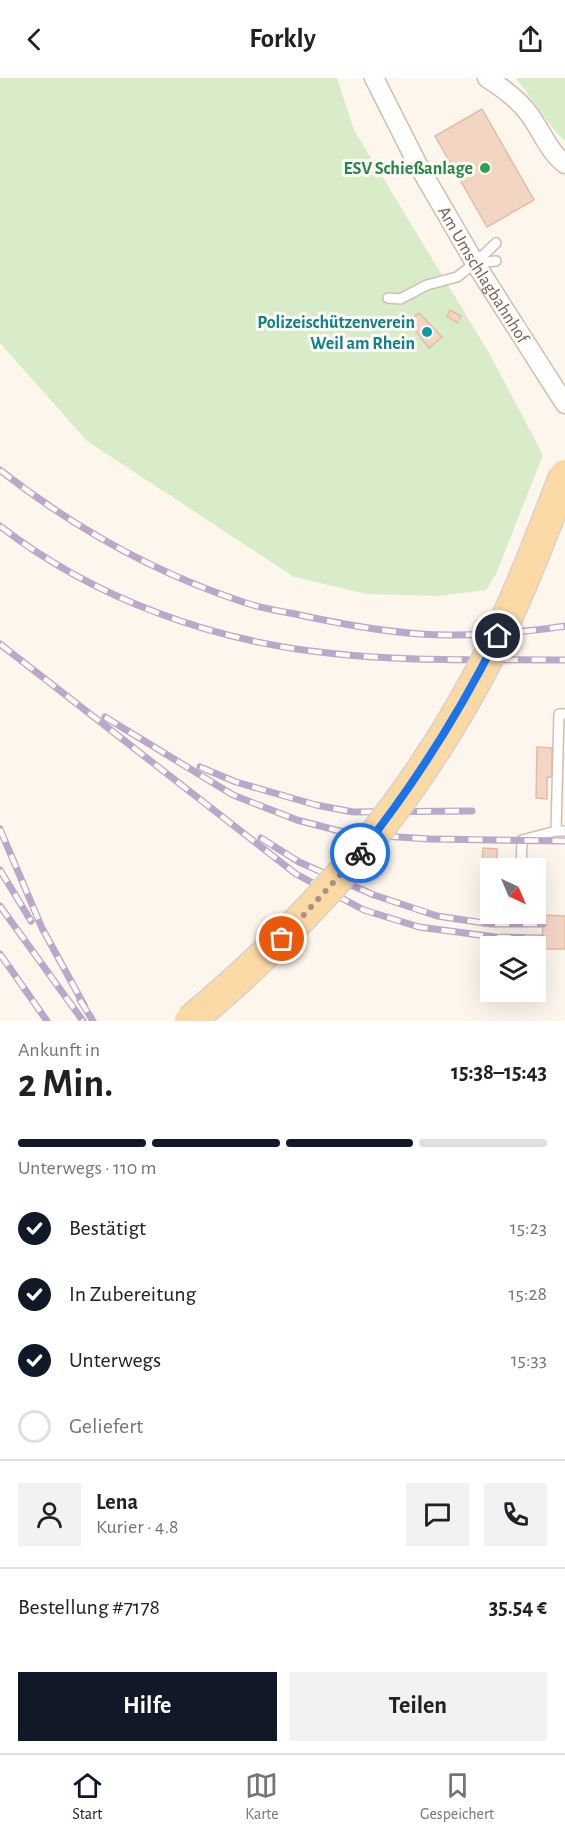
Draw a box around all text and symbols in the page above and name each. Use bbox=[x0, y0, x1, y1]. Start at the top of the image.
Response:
icon: back bbox=[18, 23, 51, 56]
icon: share bbox=[514, 23, 547, 56]
text: Forkly bbox=[249, 25, 316, 52]
place label: ESV Schießanlage bbox=[343, 160, 473, 178]
marker: ESV Schießanlage bbox=[478, 161, 492, 175]
street label: Am Umschlagbahnhof bbox=[434, 203, 532, 348]
place label: Polizeischützenverein Weil am Rhein bbox=[257, 314, 415, 353]
marker: Polizeischützenverein Weil am Rhein bbox=[420, 325, 434, 339]
pin bbox=[472, 610, 523, 661]
icon: home bbox=[481, 619, 514, 652]
courier bbox=[330, 823, 390, 883]
icon: bike bbox=[344, 837, 377, 870]
north arrow bbox=[480, 858, 546, 924]
map controls bbox=[480, 858, 546, 1002]
pin bbox=[256, 913, 307, 964]
icon: bag bbox=[265, 922, 298, 955]
button: layers bbox=[480, 936, 546, 1002]
text: Ankunft in bbox=[18, 1040, 100, 1060]
text: 15:38–15:43 bbox=[451, 1061, 547, 1083]
text: 2 Min. bbox=[18, 1065, 113, 1104]
text: Unterwegs · 110 m bbox=[18, 1158, 157, 1178]
icon: check bbox=[18, 1212, 51, 1245]
text: Bestätigt bbox=[69, 1217, 146, 1239]
text: 15:23 bbox=[510, 1218, 547, 1238]
icon: check bbox=[18, 1278, 51, 1311]
text: In Zubereitung bbox=[69, 1283, 196, 1305]
text: 15:28 bbox=[509, 1284, 547, 1304]
icon: check bbox=[18, 1344, 51, 1377]
text: Unterwegs bbox=[69, 1349, 161, 1371]
text: 15:33 bbox=[511, 1350, 547, 1370]
text: Geliefert bbox=[69, 1415, 143, 1437]
button: person bbox=[18, 1483, 81, 1546]
button: chat bbox=[406, 1483, 469, 1546]
button: phone bbox=[484, 1483, 547, 1546]
text: Lena bbox=[96, 1491, 138, 1513]
text: Kurier · 4.8 bbox=[96, 1517, 178, 1537]
text: Bestellung #7178 bbox=[18, 1596, 160, 1618]
text: 35.54 € bbox=[489, 1596, 547, 1618]
button: Hilfe bbox=[18, 1672, 277, 1741]
button: Teilen bbox=[289, 1672, 547, 1741]
tab: Start bbox=[71, 1769, 104, 1824]
tab: Karte bbox=[245, 1769, 279, 1824]
tab: Gespeichert bbox=[420, 1769, 494, 1824]

